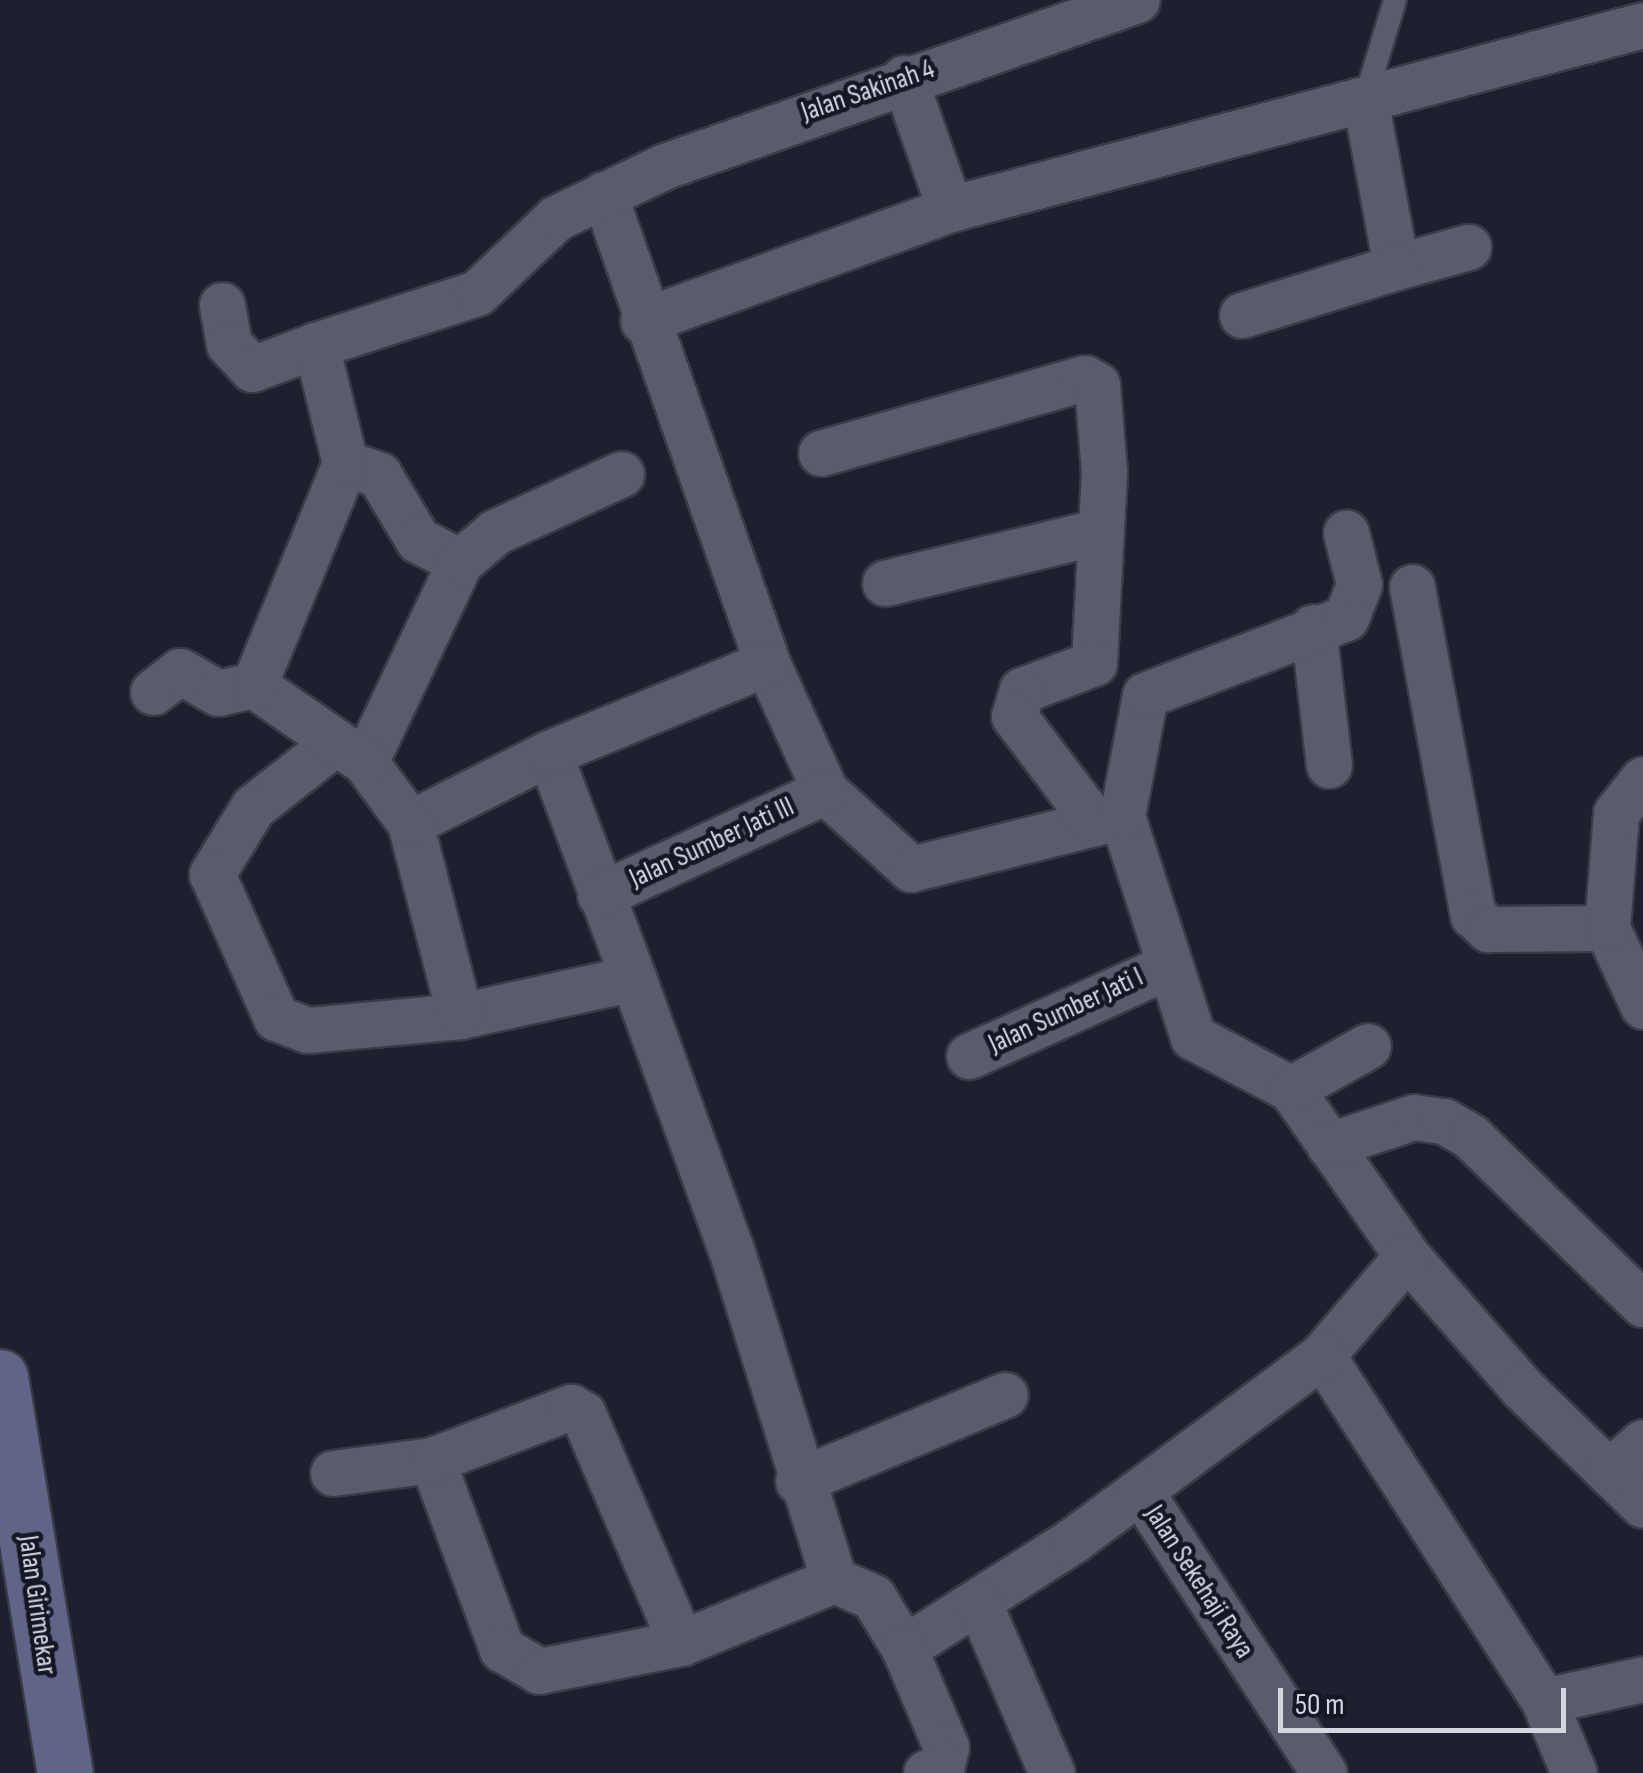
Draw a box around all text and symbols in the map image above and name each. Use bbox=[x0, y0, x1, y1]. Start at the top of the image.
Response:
street label: Jalan Sakinah 4 bbox=[797, 53, 939, 129]
street label: Jalan Sumber Jati III bbox=[624, 790, 800, 896]
street label: Jalan Sumber Jati I bbox=[984, 961, 1148, 1061]
street label: Jalan Sekehaji Raya bbox=[1137, 1499, 1261, 1665]
street label: Jalan Girimekar bbox=[11, 1533, 63, 1677]
scale bar bbox=[1283, 1668, 1570, 1730]
text: 50 m bbox=[1295, 1687, 1344, 1723]

